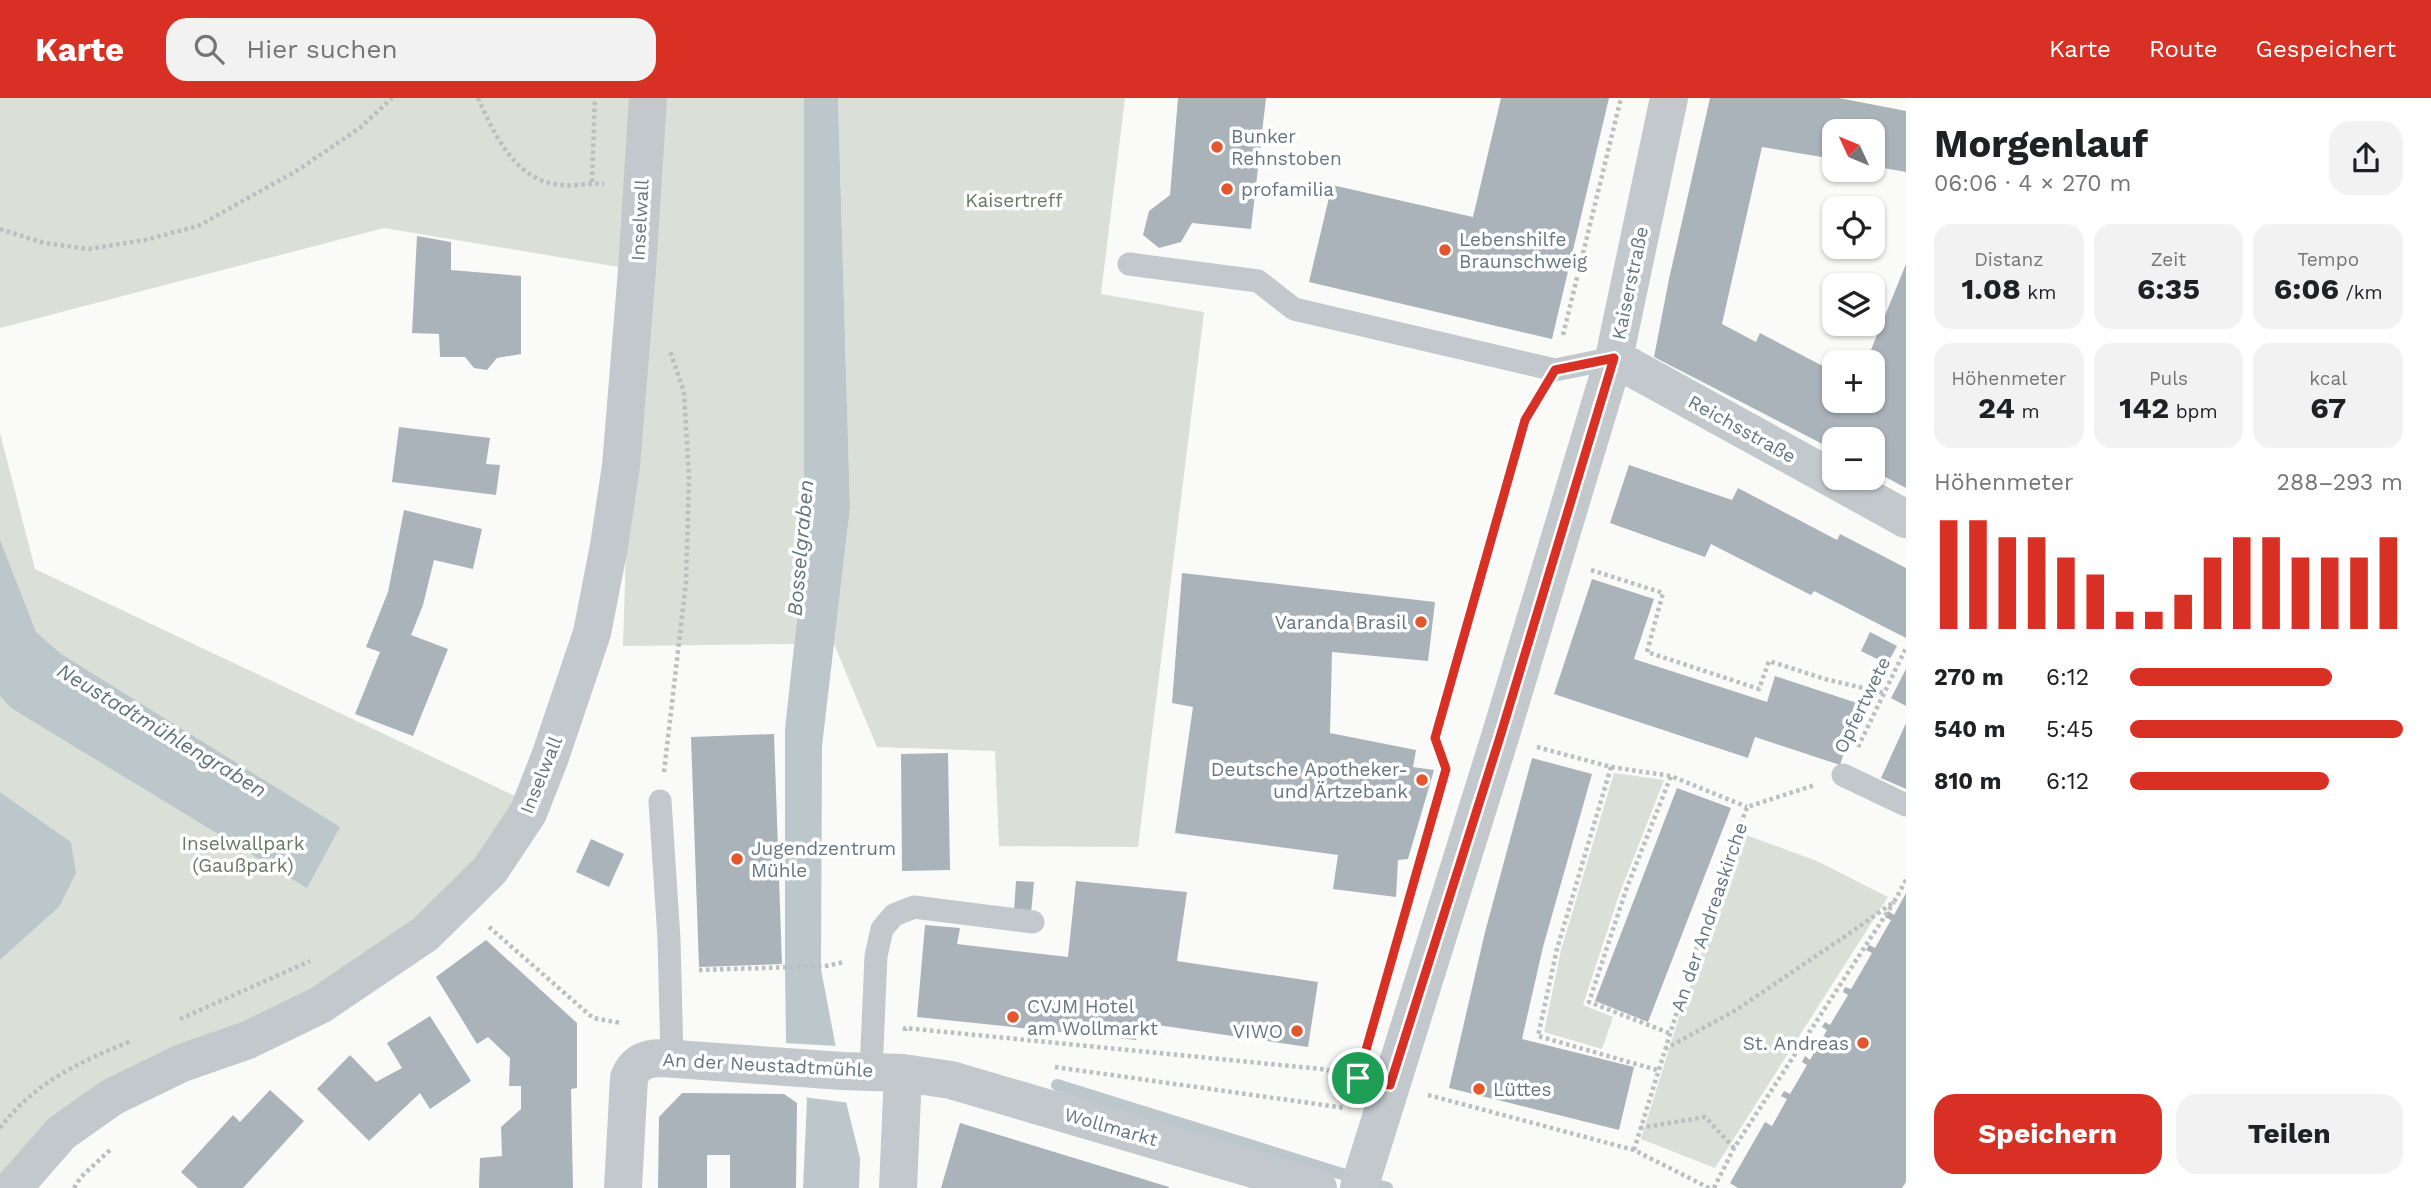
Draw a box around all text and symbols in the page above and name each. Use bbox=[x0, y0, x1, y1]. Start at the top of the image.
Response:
search box bbox=[166, 18, 656, 81]
text: Karte bbox=[35, 30, 124, 69]
icon: search bbox=[190, 30, 228, 68]
text: Hier suchen bbox=[246, 34, 398, 64]
text: Karte bbox=[2049, 35, 2111, 63]
text: Route bbox=[2149, 35, 2218, 63]
text: Gespeichert bbox=[2256, 35, 2396, 63]
north arrow bbox=[1822, 119, 1885, 182]
map controls bbox=[1822, 119, 1885, 490]
button: share bbox=[2329, 121, 2403, 195]
text: Morgenlauf bbox=[1934, 122, 2148, 166]
place label: Bunker Rehnstoben bbox=[1231, 125, 1342, 170]
marker: Bunker Rehnstoben bbox=[1209, 139, 1225, 155]
text: 06:06 · 4 × 270 m bbox=[1934, 170, 2131, 197]
street label: Inselwall bbox=[626, 178, 654, 261]
place label: profamilia bbox=[1241, 178, 1334, 201]
marker: profamilia bbox=[1219, 181, 1235, 197]
park label: Kaisertreff bbox=[965, 189, 1063, 212]
button: locate bbox=[1822, 196, 1885, 259]
street label: Kaiserstraße bbox=[1607, 224, 1653, 342]
place label: Lebenshilfe Braunschweig bbox=[1459, 228, 1588, 273]
marker: Lebenshilfe Braunschweig bbox=[1437, 242, 1453, 258]
text: Distanz bbox=[1974, 248, 2043, 271]
text: Zeit bbox=[2151, 248, 2186, 271]
text: Tempo bbox=[2297, 248, 2359, 271]
text: 1.08 bbox=[1961, 271, 2021, 306]
text: 6:35 bbox=[2137, 271, 2200, 306]
text: 6:06 bbox=[2274, 271, 2339, 306]
button: layers bbox=[1822, 273, 1885, 336]
text: km bbox=[2021, 281, 2056, 304]
text: /km bbox=[2339, 281, 2383, 304]
button: + bbox=[1822, 350, 1885, 413]
text: Höhenmeter bbox=[1951, 367, 2066, 390]
text: Puls bbox=[2149, 367, 2188, 390]
text: kcal bbox=[2309, 367, 2347, 390]
street label: Reichsstraße bbox=[1684, 390, 1800, 468]
text: 24 bbox=[1978, 390, 2015, 425]
text: 142 bbox=[2119, 390, 2169, 425]
text: 67 bbox=[2310, 390, 2346, 425]
text: m bbox=[2015, 400, 2040, 423]
text: bpm bbox=[2169, 400, 2218, 423]
button: − bbox=[1822, 427, 1885, 490]
text: Höhenmeter bbox=[1934, 469, 2073, 496]
text: 288–293 m bbox=[2277, 469, 2403, 496]
water label: Bosselgraben bbox=[782, 479, 818, 617]
place label: Varanda Brasil bbox=[1275, 611, 1407, 634]
marker: Varanda Brasil bbox=[1413, 614, 1429, 630]
street label: Opfertwete bbox=[1829, 653, 1895, 757]
water label: Neustadtmühlengraben bbox=[53, 658, 271, 802]
text: 270 m bbox=[1934, 664, 2004, 691]
text: 6:12 bbox=[2046, 664, 2089, 691]
text: 540 m bbox=[1934, 716, 2005, 743]
text: 5:45 bbox=[2046, 716, 2094, 743]
street label: Inselwall bbox=[515, 733, 567, 817]
place label: Deutsche Apotheker- und Ärtzebank bbox=[1211, 758, 1408, 803]
text: 810 m bbox=[1934, 768, 2001, 795]
text: 6:12 bbox=[2046, 768, 2089, 795]
marker: Deutsche Apotheker- und Ärtzebank bbox=[1414, 772, 1430, 788]
street label: An der Andreaskirche bbox=[1666, 819, 1752, 1015]
park label: Inselwallpark (Gaußpark) bbox=[181, 832, 305, 877]
place label: Jugendzentrum Mühle bbox=[751, 837, 896, 882]
marker: Jugendzentrum Mühle bbox=[729, 851, 745, 867]
place label: CVJM Hotel am Wollmarkt bbox=[1027, 995, 1158, 1040]
marker: CVJM Hotel am Wollmarkt bbox=[1005, 1009, 1021, 1025]
place label: VIWO bbox=[1233, 1020, 1283, 1043]
marker: VIWO bbox=[1289, 1023, 1305, 1039]
place label: St. Andreas bbox=[1743, 1032, 1849, 1055]
marker: St. Andreas bbox=[1855, 1035, 1871, 1051]
street label: An der Neustadtmühle bbox=[662, 1048, 874, 1082]
pin bbox=[1328, 1048, 1388, 1108]
icon: arrive bbox=[1339, 1059, 1377, 1097]
place label: Lüttes bbox=[1493, 1078, 1552, 1101]
marker: Lüttes bbox=[1471, 1081, 1487, 1097]
button: Speichern bbox=[1934, 1094, 2162, 1174]
button: Teilen bbox=[2176, 1094, 2403, 1174]
street label: Wollmarkt bbox=[1062, 1103, 1160, 1151]

